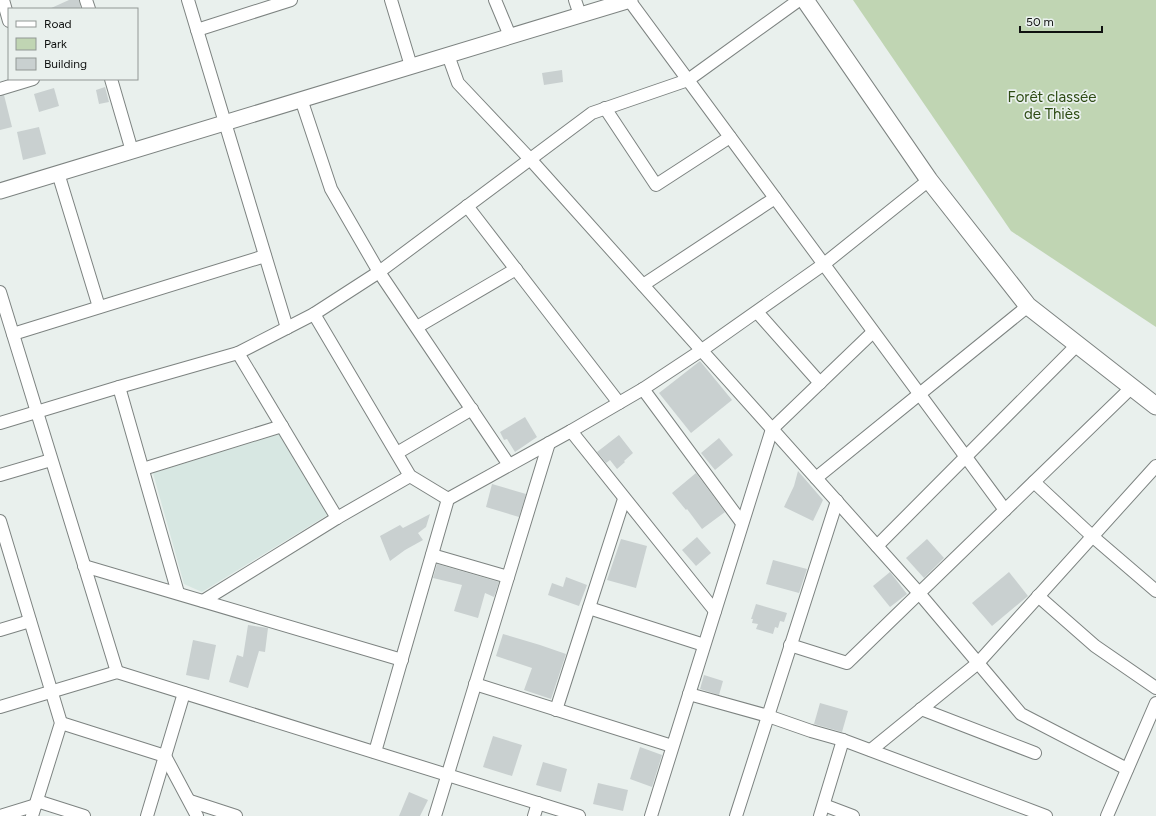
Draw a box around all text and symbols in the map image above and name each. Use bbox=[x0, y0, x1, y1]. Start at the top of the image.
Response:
legend bbox=[8, 8, 138, 80]
scale bar bbox=[1020, 8, 1102, 34]
text: 50 m bbox=[1026, 15, 1054, 29]
text: Road bbox=[44, 17, 72, 31]
text: Park bbox=[44, 37, 67, 51]
text: Building bbox=[44, 57, 87, 71]
park label: Forêt classée de Thiès bbox=[1008, 88, 1096, 123]

